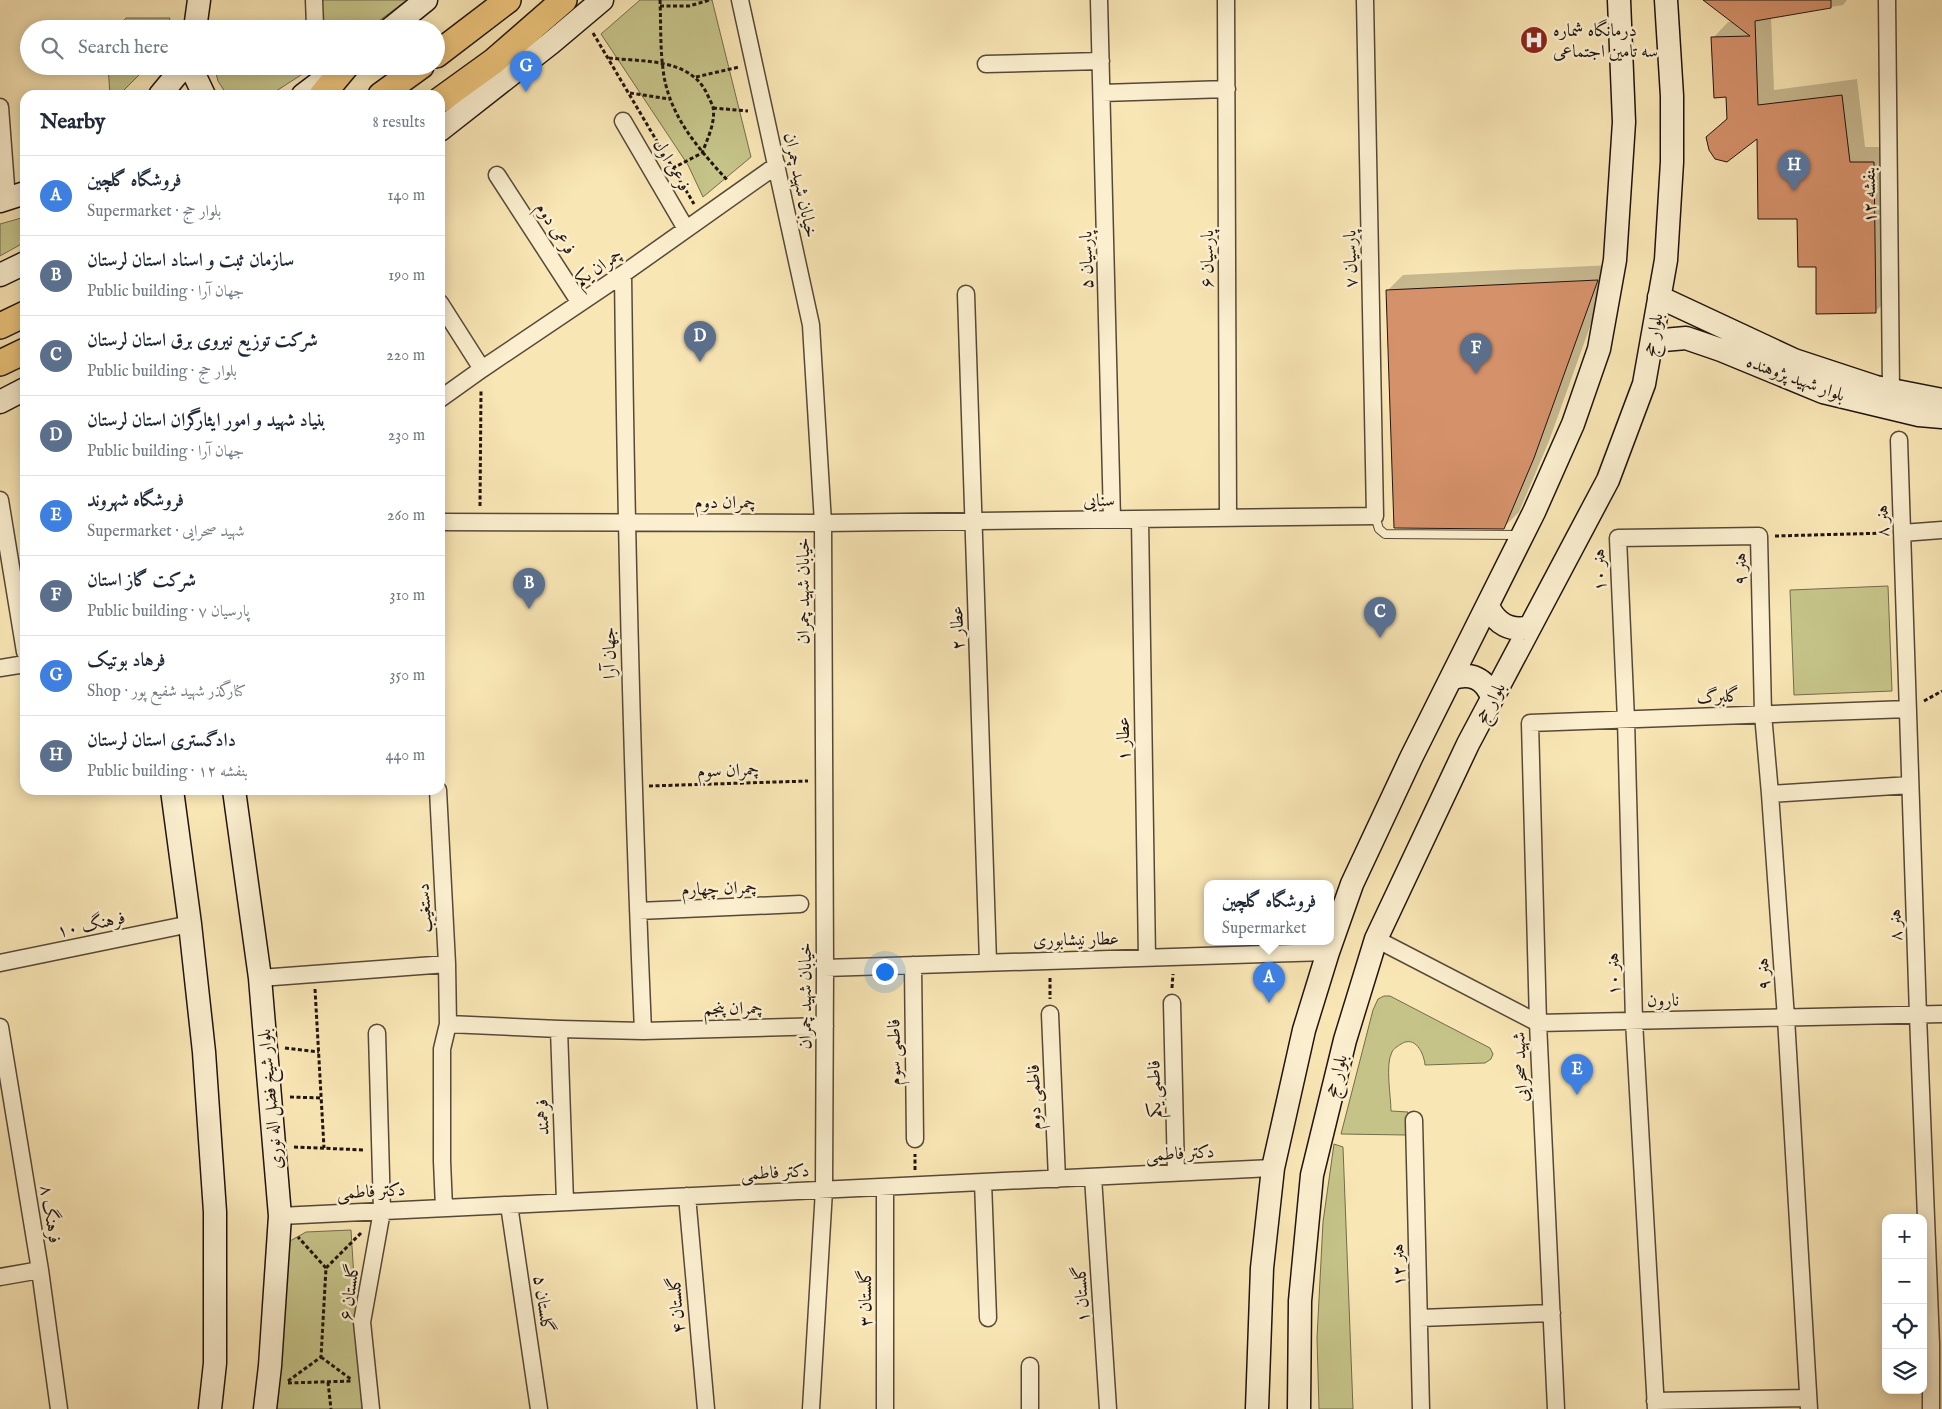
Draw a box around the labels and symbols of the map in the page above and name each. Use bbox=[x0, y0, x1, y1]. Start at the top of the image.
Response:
place label: درمانگاه شماره سه تامین اجتماعی bbox=[1553, 18, 1658, 64]
hospital icon: درمانگاه شماره سه تامین اجتماعی bbox=[1519, 25, 1549, 55]
pin: G bbox=[510, 51, 542, 92]
street label: خیابان شهید چمران bbox=[777, 131, 822, 240]
street label: فرعی اول bbox=[647, 135, 695, 196]
pin: H bbox=[1778, 150, 1810, 191]
street label: بنفشه ۱۲ bbox=[1859, 167, 1882, 223]
street label: فرعی دوم bbox=[527, 198, 580, 261]
street label: پارسیان ۶ bbox=[1197, 228, 1220, 288]
street label: پارسیان ۷ bbox=[1339, 228, 1364, 288]
street label: پارسیان ۵ bbox=[1075, 229, 1100, 289]
street label: چمران یکم bbox=[570, 244, 630, 296]
street label: بلوار حج bbox=[1639, 312, 1673, 359]
pin: D bbox=[684, 321, 716, 362]
pin: F bbox=[1460, 333, 1492, 374]
street label: بلوار شهید پژوهنده bbox=[1743, 351, 1848, 408]
street label: سنایی bbox=[1083, 490, 1115, 513]
street label: چمران دوم bbox=[695, 492, 755, 518]
street label: هنر ۸ bbox=[1871, 504, 1896, 538]
street label: خیابان شهید چمران bbox=[793, 538, 816, 644]
street label: هنر ۱۰ bbox=[1588, 548, 1613, 592]
street label: هنر ۹ bbox=[1730, 553, 1753, 585]
pin: B bbox=[513, 568, 545, 609]
pin: C bbox=[1364, 597, 1396, 638]
street label: عطار ۲ bbox=[946, 605, 971, 650]
street label: جهان آرا bbox=[599, 627, 622, 679]
street label: بلوار حج bbox=[1471, 679, 1514, 730]
street label: گلبرگ bbox=[1696, 684, 1740, 710]
street label: عطار ۱ bbox=[1113, 717, 1136, 761]
street label: چمران سوم bbox=[697, 759, 760, 787]
street label: چمران چهارم bbox=[681, 877, 757, 905]
street label: دستغیب bbox=[413, 883, 438, 933]
street label: فرهنگ ۱۰ bbox=[55, 905, 128, 944]
street label: هنر ۸ bbox=[1884, 908, 1909, 942]
street label: عطار نیشابوری bbox=[1033, 928, 1119, 953]
street label: خیابان شهید چمران bbox=[795, 943, 818, 1049]
street label: هنر ۱۰ bbox=[1602, 952, 1627, 996]
street label: هنر ۹ bbox=[1752, 957, 1777, 991]
your location bbox=[872, 959, 898, 985]
pin: A bbox=[1253, 962, 1285, 1003]
street label: نارون bbox=[1647, 990, 1679, 1013]
street label: چمران پنجم bbox=[703, 997, 763, 1026]
street label: فاطمی سوم bbox=[883, 1018, 911, 1086]
street label: بلوار شیخ فضل اله نوری bbox=[254, 1027, 292, 1170]
street label: شهید صحرایی bbox=[1508, 1031, 1535, 1103]
street label: بلوار حج bbox=[1321, 1052, 1357, 1101]
pin: E bbox=[1561, 1054, 1593, 1095]
street label: فاطمی یکم bbox=[1143, 1060, 1172, 1118]
street label: فاطمی دوم bbox=[1023, 1064, 1051, 1130]
street label: فرهمند bbox=[531, 1098, 556, 1136]
street label: دکتر فاطمی bbox=[1145, 1141, 1215, 1168]
street label: دکتر فاطمی bbox=[740, 1160, 810, 1187]
street label: دکتر فاطمی bbox=[336, 1179, 406, 1206]
street label: فرهنگ ۸ bbox=[34, 1183, 67, 1245]
street label: هنر ۱۲ bbox=[1387, 1243, 1412, 1287]
street label: گلستان ۶ bbox=[334, 1262, 366, 1322]
street label: گلستان ۱ bbox=[1068, 1264, 1096, 1323]
street label: گلستان ۳ bbox=[854, 1269, 878, 1327]
street label: گلستان ۵ bbox=[527, 1274, 559, 1334]
street label: گلستان ۴ bbox=[663, 1275, 691, 1335]

